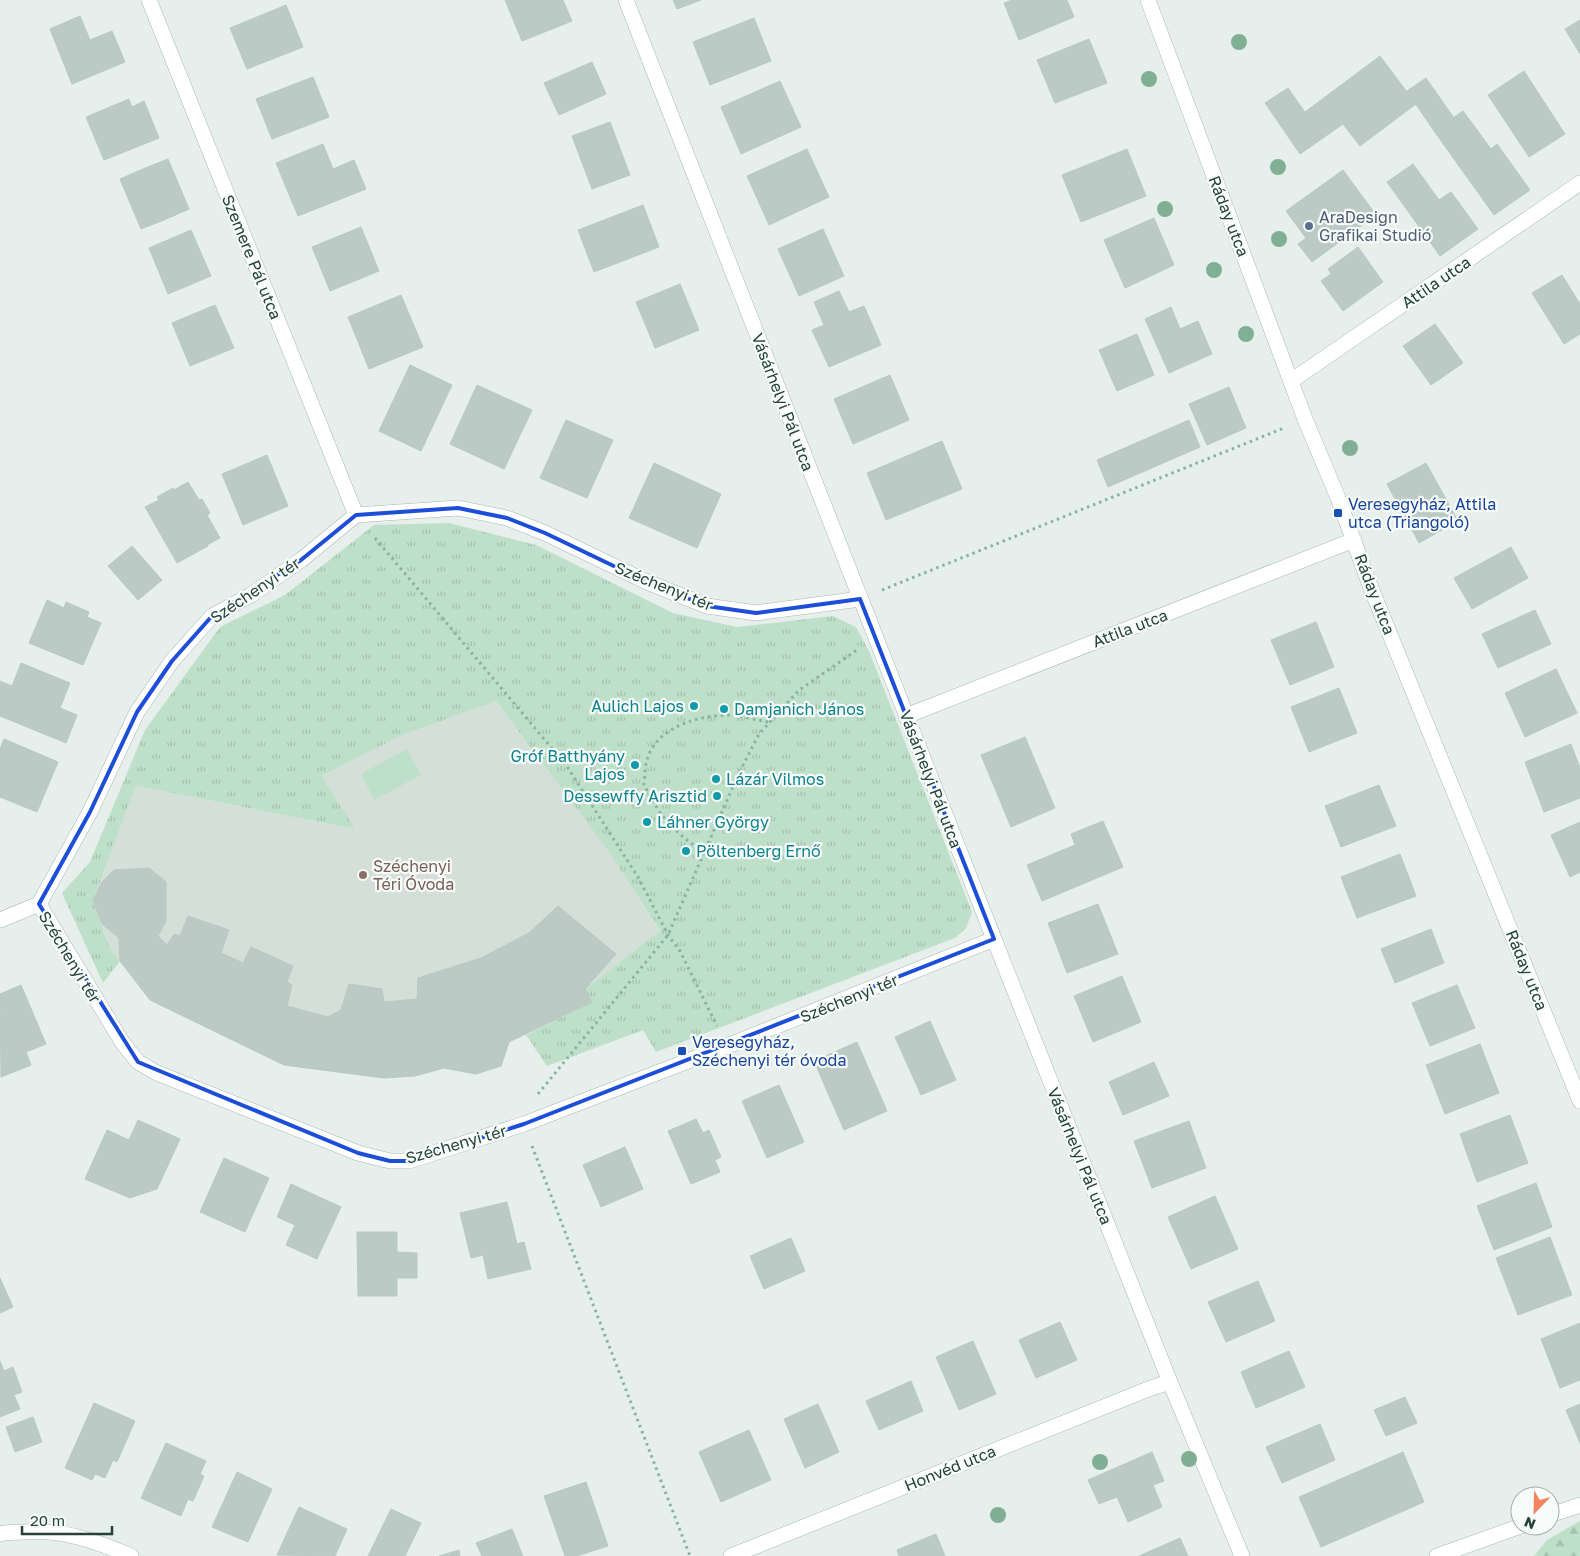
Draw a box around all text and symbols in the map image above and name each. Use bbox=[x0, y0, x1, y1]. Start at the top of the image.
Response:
street label: Ráday utca bbox=[1204, 173, 1254, 259]
street label: Szemere Pál utca bbox=[218, 192, 286, 322]
place label: AraDesign Grafikai Studió bbox=[1319, 207, 1431, 245]
marker: AraDesign Grafikai Studió bbox=[1303, 220, 1315, 232]
street label: Attila utca bbox=[1398, 252, 1474, 312]
street label: Vásárhelyi Pál utca bbox=[747, 330, 819, 474]
place label: Veresegyház, Attila utca (Triangoló) bbox=[1348, 494, 1496, 532]
marker: Veresegyház, Attila utca (Triangoló) bbox=[1332, 507, 1344, 519]
street label: Ráday utca bbox=[1350, 551, 1400, 637]
street label: Széchenyi tér bbox=[206, 553, 304, 627]
street label: Széchenyi tér bbox=[612, 557, 716, 615]
street label: Attila utca bbox=[1090, 605, 1170, 651]
place label: Aulich Lajos bbox=[591, 696, 684, 716]
place label: Damjanich János bbox=[734, 699, 864, 719]
marker: Aulich Lajos bbox=[688, 700, 700, 712]
marker: Damjanich János bbox=[718, 703, 730, 715]
street label: Vásárhelyi Pál utca bbox=[895, 707, 967, 851]
place label: Gróf Batthyány Lajos bbox=[511, 746, 625, 784]
marker: Gróf Batthyány Lajos bbox=[629, 759, 641, 771]
place label: Lázár Vilmos bbox=[726, 769, 824, 789]
marker: Lázár Vilmos bbox=[710, 773, 722, 785]
place label: Dessewffy Arisztid bbox=[563, 786, 707, 806]
marker: Dessewffy Arisztid bbox=[711, 790, 723, 802]
place label: Láhner György bbox=[657, 812, 769, 832]
marker: Láhner György bbox=[641, 816, 653, 828]
place label: Pöltenberg Ernő bbox=[696, 841, 821, 861]
marker: Pöltenberg Ernő bbox=[680, 845, 692, 857]
place label: Széchenyi Téri Óvoda bbox=[373, 856, 454, 894]
marker: Széchenyi Téri Óvoda bbox=[357, 869, 369, 881]
street label: Széchenyi tér bbox=[35, 907, 105, 1007]
street label: Ráday utca bbox=[1502, 927, 1552, 1013]
street label: Széchenyi tér bbox=[797, 969, 901, 1027]
place label: Veresegyház, Széchenyi tér óvoda bbox=[692, 1032, 846, 1070]
marker: Veresegyház, Széchenyi tér óvoda bbox=[676, 1045, 688, 1057]
street label: Vásárhelyi Pál utca bbox=[1043, 1085, 1117, 1227]
street label: Széchenyi tér bbox=[403, 1120, 509, 1168]
street label: Honvéd utca bbox=[901, 1441, 999, 1495]
north arrow bbox=[1510, 1486, 1560, 1536]
scale bar bbox=[22, 1504, 112, 1536]
text: 20 m bbox=[30, 1511, 65, 1529]
text: N bbox=[1522, 1514, 1538, 1533]

